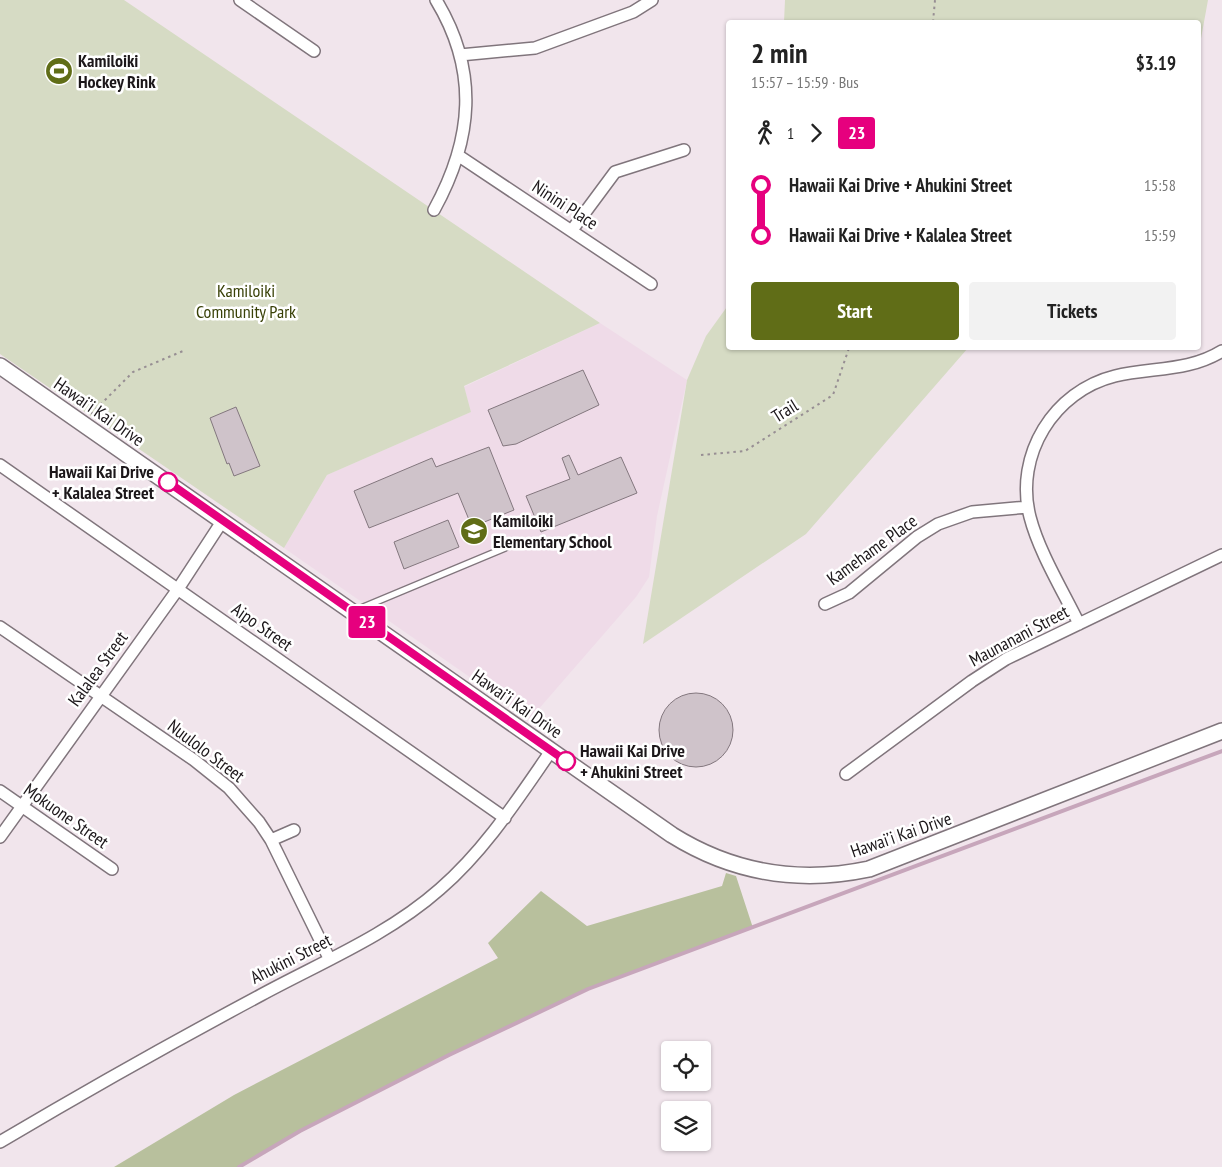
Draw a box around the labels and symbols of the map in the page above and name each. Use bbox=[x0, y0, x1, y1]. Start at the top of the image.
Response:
place label: Kamiloiki Hockey Rink bbox=[78, 49, 156, 93]
sports icon: Kamiloiki Hockey Rink bbox=[44, 56, 74, 86]
street label: Ninini Place bbox=[528, 175, 603, 234]
park label: Kamiloiki Community Park bbox=[196, 279, 296, 323]
street label: Hawai’i Kai Drive bbox=[50, 372, 149, 451]
street label: Trail bbox=[767, 393, 803, 427]
place label: Hawaii Kai Drive + Kalalea Street bbox=[49, 460, 155, 504]
marker: Hawaii Kai Drive + Kalalea Street bbox=[158, 472, 178, 492]
place label: Kamiloiki Elementary School bbox=[493, 509, 612, 553]
street label: Kamehame Place bbox=[822, 509, 921, 590]
school or university icon: Kamiloiki Elementary School bbox=[459, 516, 489, 546]
street label: Aipo Street bbox=[227, 597, 297, 656]
street label: Maunanani Street bbox=[965, 600, 1073, 671]
line badge: 23 bbox=[344, 606, 390, 638]
street label: Kalalea Street bbox=[63, 627, 132, 711]
street label: Hawai’i Kai Drive bbox=[468, 664, 567, 743]
street label: Nuulolo Street bbox=[163, 714, 249, 787]
place label: Hawaii Kai Drive + Ahukini Street bbox=[580, 739, 685, 783]
marker: Hawaii Kai Drive + Ahukini Street bbox=[556, 751, 576, 771]
street label: Mokuone Street bbox=[19, 778, 113, 853]
street label: Hawai’i Kai Drive bbox=[847, 807, 954, 863]
street label: Ahukini Street bbox=[246, 928, 335, 989]

